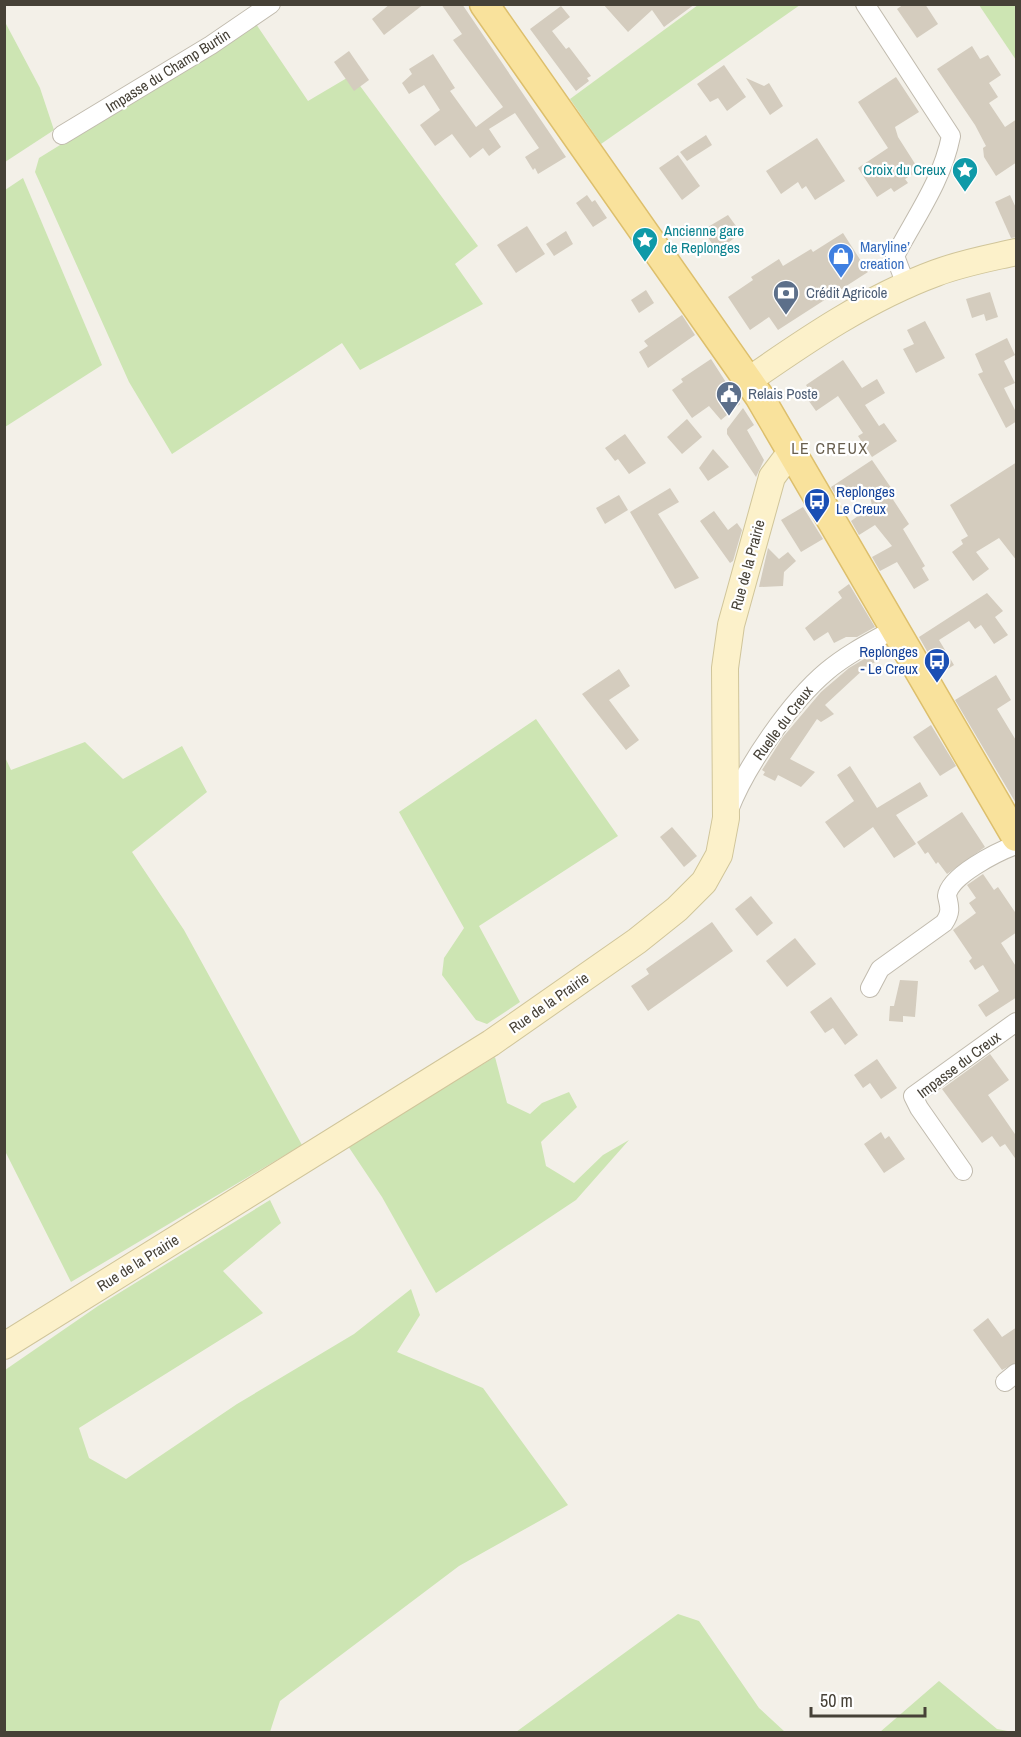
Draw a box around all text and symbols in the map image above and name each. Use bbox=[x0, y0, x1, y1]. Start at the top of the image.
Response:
street label: Impasse du Champ Burtin bbox=[102, 24, 234, 117]
place icon: Croix du Creux bbox=[950, 155, 980, 193]
place label: Croix du Creux bbox=[863, 159, 947, 180]
place label: Ancienne gare de Replonges bbox=[663, 220, 744, 258]
place icon: Ancienne gare de Replonges bbox=[630, 225, 660, 263]
place label: Maryline’ creation bbox=[860, 236, 910, 274]
shop icon: Maryline’ creation bbox=[826, 241, 856, 279]
bank icon: Crédit Agricole bbox=[771, 278, 801, 316]
place label: Crédit Agricole bbox=[806, 282, 888, 303]
public building icon: Relais Poste bbox=[714, 379, 744, 417]
place label: Relais Poste bbox=[748, 383, 818, 404]
district label: LE CREUX bbox=[791, 437, 869, 459]
place label: Replonges Le Creux bbox=[836, 481, 895, 519]
bus stop icon: Replonges Le Creux bbox=[802, 486, 832, 524]
street label: Rue de la Prairie bbox=[725, 517, 770, 613]
place label: Replonges - Le Creux bbox=[859, 641, 919, 679]
bus stop icon: Replonges - Le Creux bbox=[922, 646, 952, 684]
street label: Ruelle du Creux bbox=[748, 680, 818, 764]
street label: Rue de la Prairie bbox=[505, 967, 593, 1038]
street label: Impasse du Creux bbox=[913, 1026, 1006, 1103]
street label: Rue de la Prairie bbox=[93, 1229, 183, 1296]
scale bar bbox=[811, 1680, 925, 1718]
text: 50 m bbox=[820, 1688, 853, 1713]

